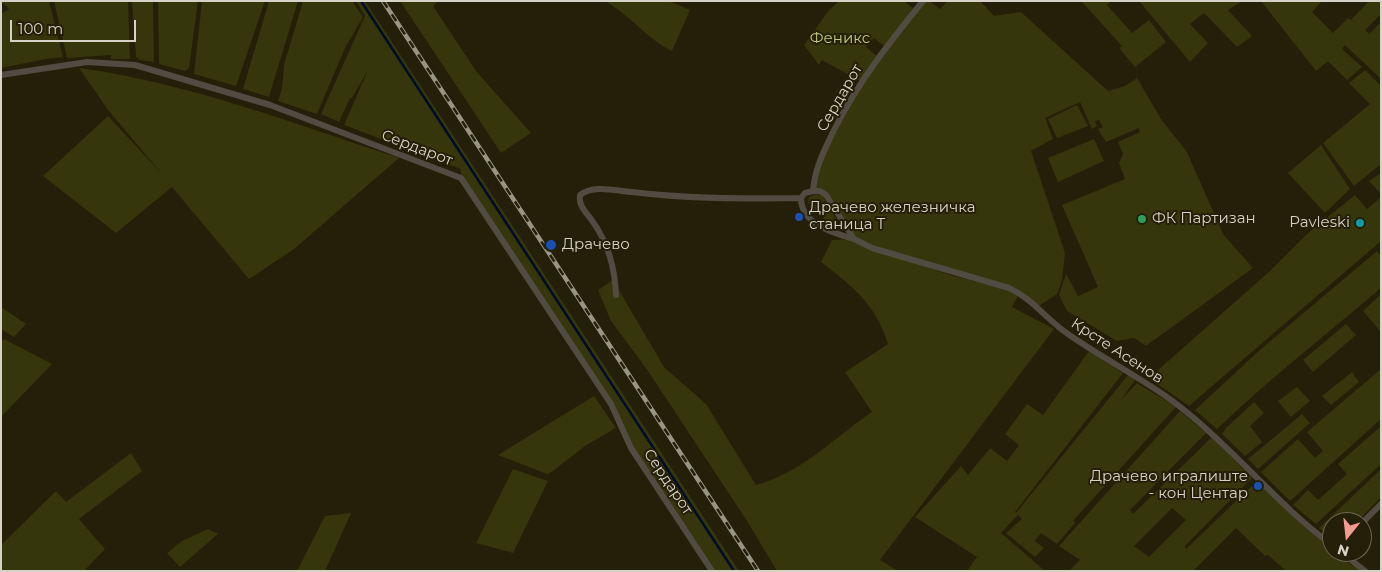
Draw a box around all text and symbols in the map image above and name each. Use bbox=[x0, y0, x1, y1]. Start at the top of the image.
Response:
scale bar bbox=[12, 10, 139, 42]
text: 100 m bbox=[18, 19, 63, 38]
park label: Феникс bbox=[810, 30, 870, 48]
street label: Сердарот bbox=[813, 61, 867, 135]
street label: Сердарот bbox=[379, 126, 455, 170]
place label: Драчево железничка станица Т bbox=[809, 199, 975, 234]
place label: ФК Партизан bbox=[1152, 210, 1256, 228]
marker: Драчево железничка станица Т bbox=[793, 211, 805, 223]
marker: ФК Партизан bbox=[1136, 213, 1148, 225]
place label: Pavleski bbox=[1289, 214, 1350, 232]
marker: Pavleski bbox=[1354, 217, 1366, 229]
place label: Драчево bbox=[562, 236, 630, 254]
marker: Драчево bbox=[544, 238, 558, 252]
street label: Крсте Асенов bbox=[1067, 314, 1167, 388]
street label: Сердарот bbox=[640, 446, 696, 518]
place label: Драчево игралиште - кон Центар bbox=[1090, 468, 1248, 503]
marker: Драчево игралиште - кон Центар bbox=[1252, 480, 1264, 492]
north arrow bbox=[1322, 512, 1372, 562]
text: N bbox=[1335, 540, 1351, 561]

